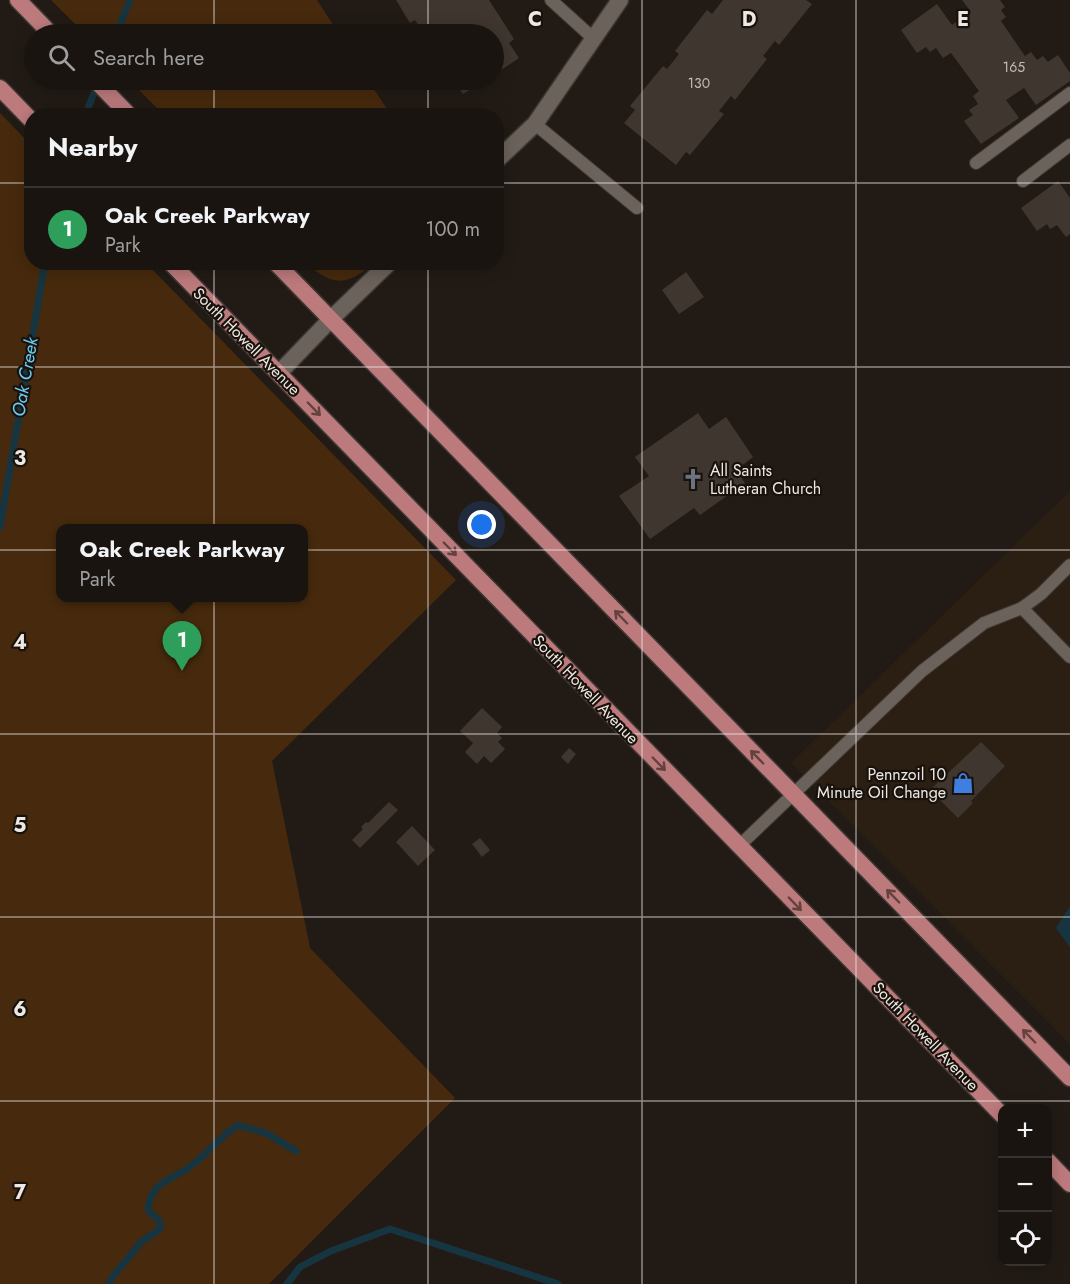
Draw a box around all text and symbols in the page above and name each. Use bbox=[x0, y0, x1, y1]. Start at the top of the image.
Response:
text: C bbox=[528, 5, 542, 34]
text: D bbox=[742, 5, 756, 34]
text: E bbox=[957, 5, 969, 34]
search box bbox=[24, 24, 504, 90]
icon: search bbox=[45, 41, 78, 74]
text: Search here bbox=[93, 41, 204, 73]
house number: 165 bbox=[1003, 57, 1025, 77]
house number: 130 bbox=[688, 73, 710, 93]
text: Nearby bbox=[48, 128, 137, 166]
text: Oak Creek Parkway bbox=[105, 199, 310, 231]
text: 1 bbox=[62, 215, 73, 244]
text: 100 m bbox=[425, 215, 480, 244]
text: Park bbox=[105, 231, 141, 260]
street label: South Howell Avenue bbox=[188, 282, 306, 400]
water label: Oak Creek bbox=[5, 334, 45, 419]
one-way arrow bbox=[307, 401, 321, 416]
text: 3 bbox=[14, 444, 26, 473]
place label: All Saints Lutheran Church bbox=[710, 459, 821, 500]
church icon: All Saints Lutheran Church bbox=[681, 467, 705, 491]
your location bbox=[467, 510, 496, 539]
popup bbox=[56, 524, 308, 602]
text: Oak Creek Parkway bbox=[80, 533, 284, 565]
one-way arrow bbox=[443, 541, 457, 556]
text: Park bbox=[80, 565, 115, 594]
one-way arrow bbox=[613, 610, 628, 625]
pin: 1 bbox=[162, 622, 201, 671]
text: 4 bbox=[13, 628, 27, 657]
street label: South Howell Avenue bbox=[527, 630, 644, 749]
one-way arrow bbox=[750, 749, 764, 764]
one-way arrow bbox=[652, 756, 666, 771]
place label: Pennzoil 10 Minute Oil Change bbox=[817, 763, 946, 804]
shop icon: Pennzoil 10 Minute Oil Change bbox=[951, 771, 975, 795]
text: 5 bbox=[14, 811, 27, 840]
one-way arrow bbox=[886, 889, 900, 904]
one-way arrow bbox=[788, 896, 803, 911]
street label: South Howell Avenue bbox=[867, 977, 984, 1096]
text: 6 bbox=[13, 995, 27, 1024]
one-way arrow bbox=[1022, 1028, 1036, 1043]
map controls bbox=[998, 1104, 1052, 1266]
button: + bbox=[998, 1104, 1052, 1158]
button: − bbox=[998, 1158, 1052, 1212]
text: 7 bbox=[14, 1178, 27, 1207]
button: locate bbox=[998, 1212, 1052, 1266]

